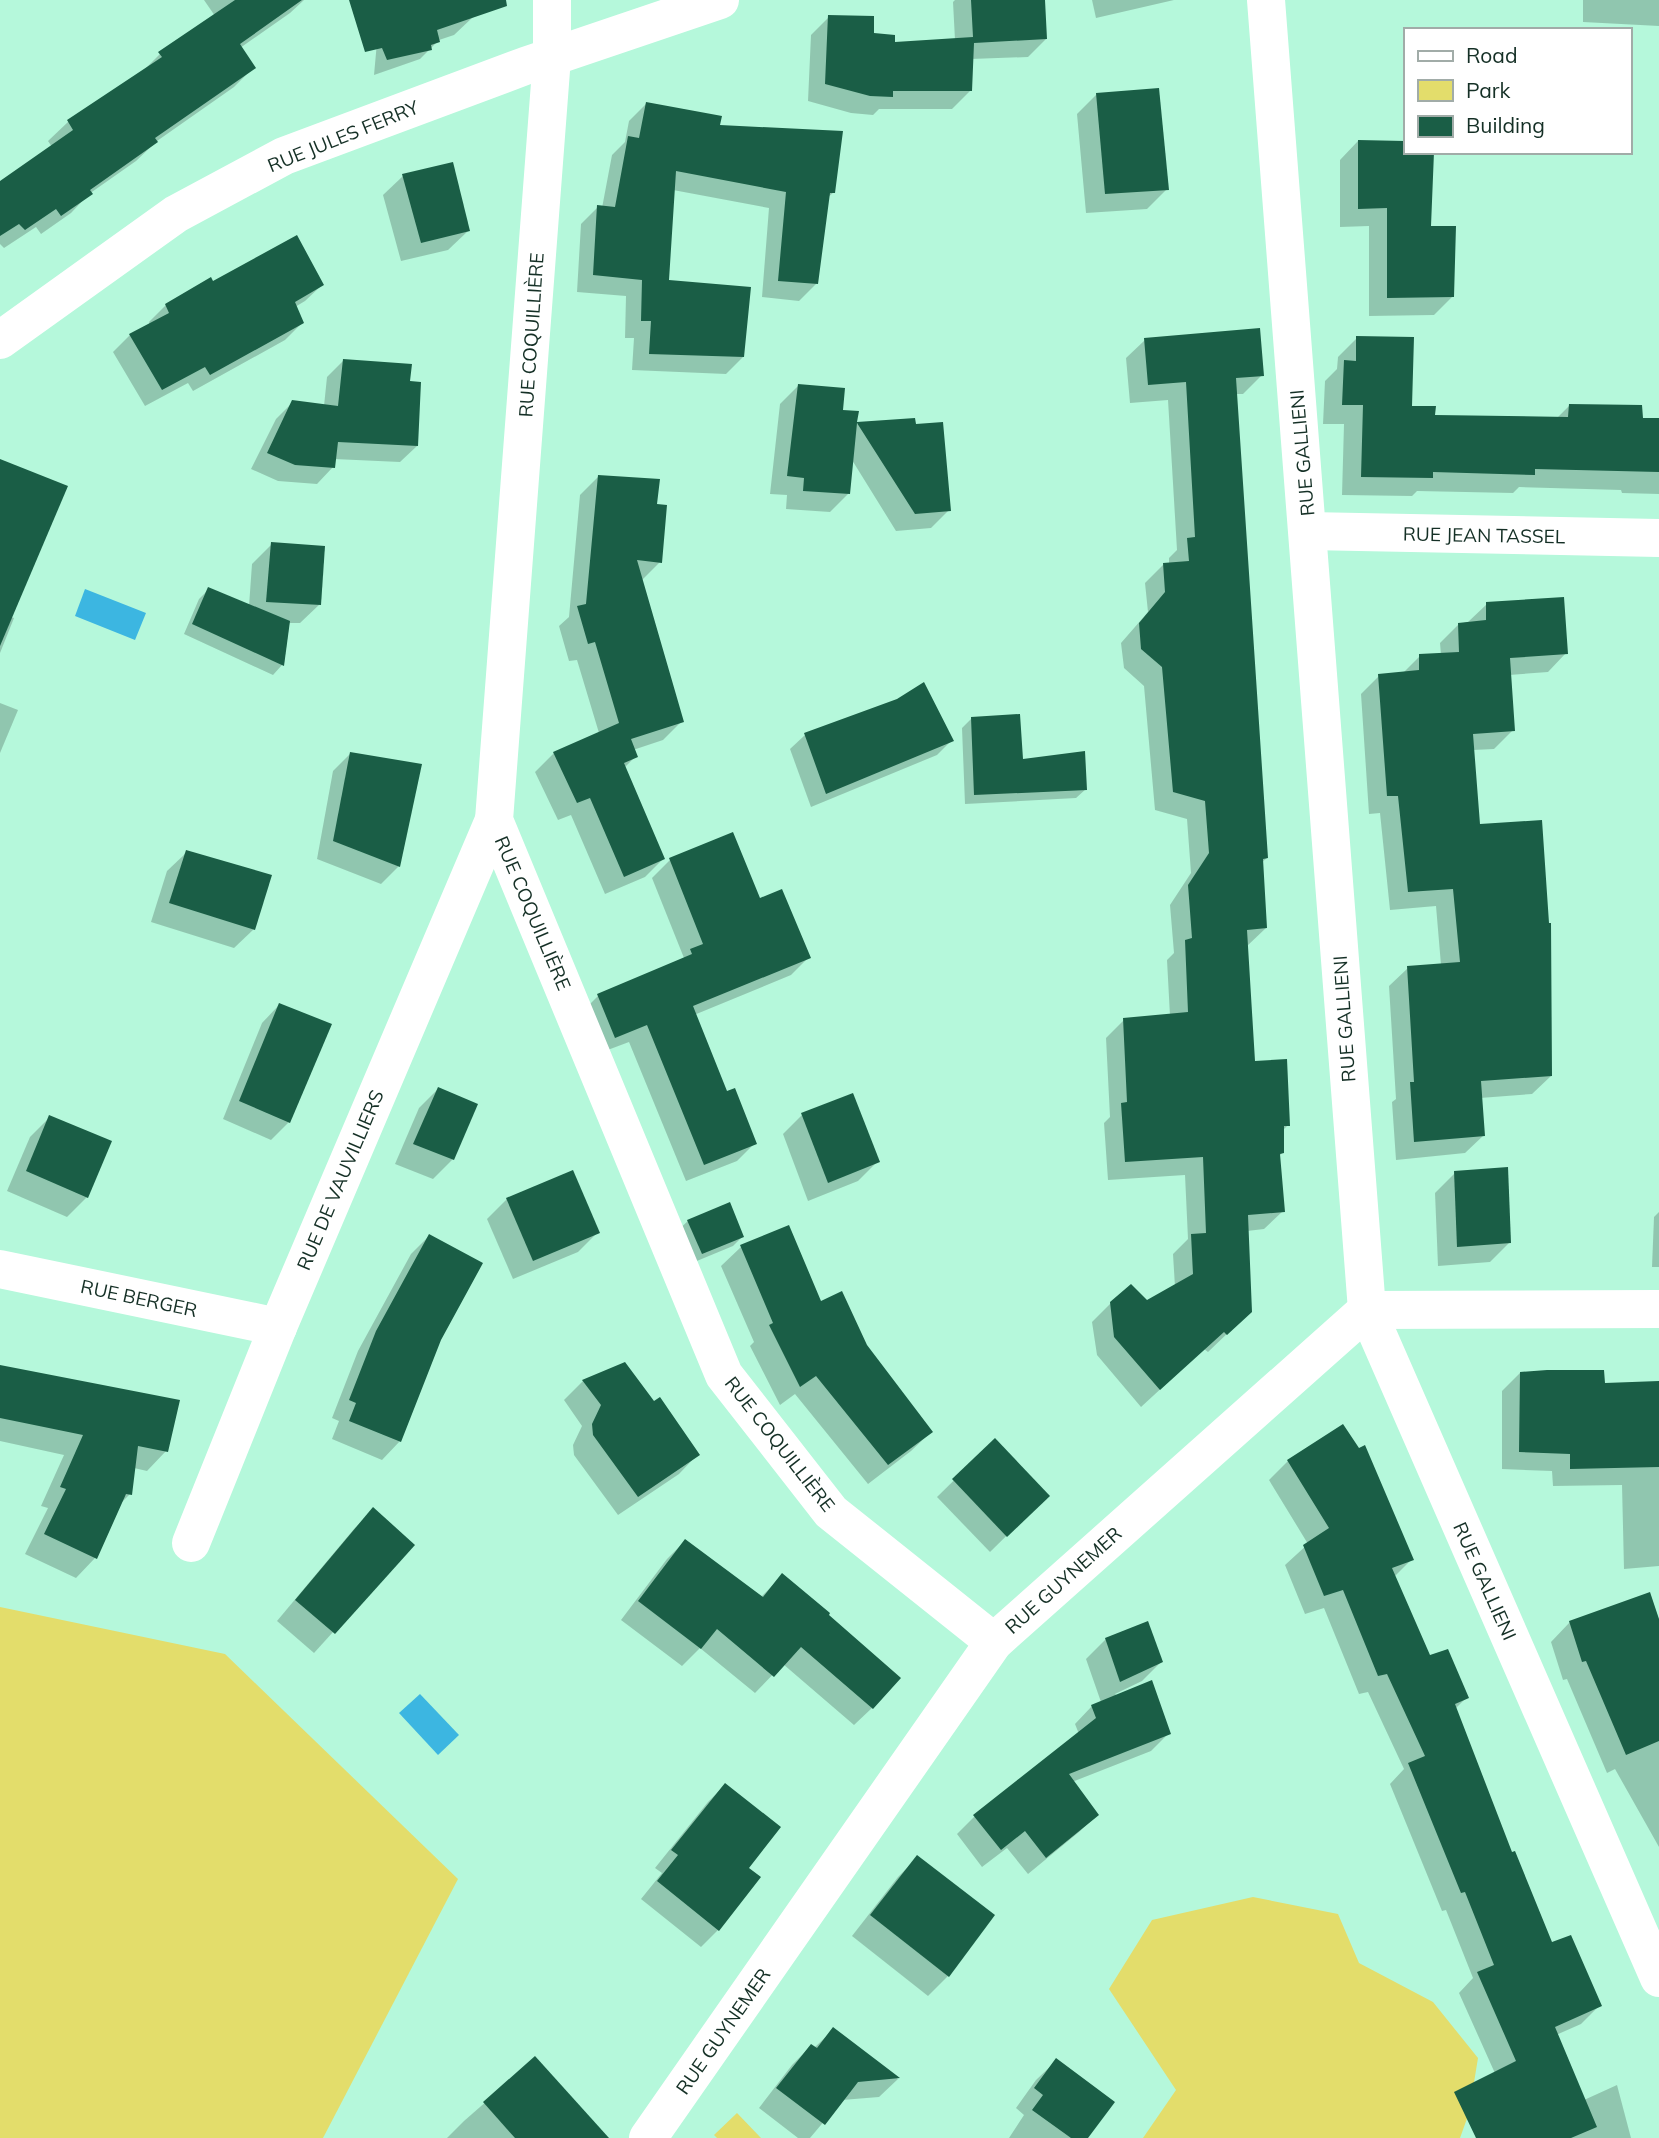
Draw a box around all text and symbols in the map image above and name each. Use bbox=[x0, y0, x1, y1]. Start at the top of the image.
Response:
legend bbox=[1404, 28, 1631, 154]
text: Road bbox=[1466, 42, 1517, 68]
text: Park bbox=[1466, 77, 1510, 103]
street label: RUE JULES FERRY bbox=[264, 95, 423, 177]
text: Building bbox=[1466, 112, 1545, 138]
street label: RUE COQUILLIÈRE bbox=[513, 252, 549, 418]
street label: RUE GALLIENI bbox=[1285, 389, 1319, 517]
street label: RUE JEAN TASSEL bbox=[1403, 522, 1566, 548]
street label: RUE COQUILLIÈRE bbox=[490, 832, 576, 994]
street label: RUE GALLIENI bbox=[1328, 955, 1360, 1083]
street label: RUE DE VAUVILLIERS bbox=[291, 1086, 389, 1274]
street label: RUE BERGER bbox=[79, 1274, 199, 1322]
street label: RUE COQUILLIÈRE bbox=[720, 1372, 840, 1516]
street label: RUE GALLIENI bbox=[1448, 1518, 1522, 1644]
street label: RUE GUYNEMER bbox=[1000, 1521, 1126, 1639]
street label: RUE GUYNEMER bbox=[671, 1963, 775, 2099]

